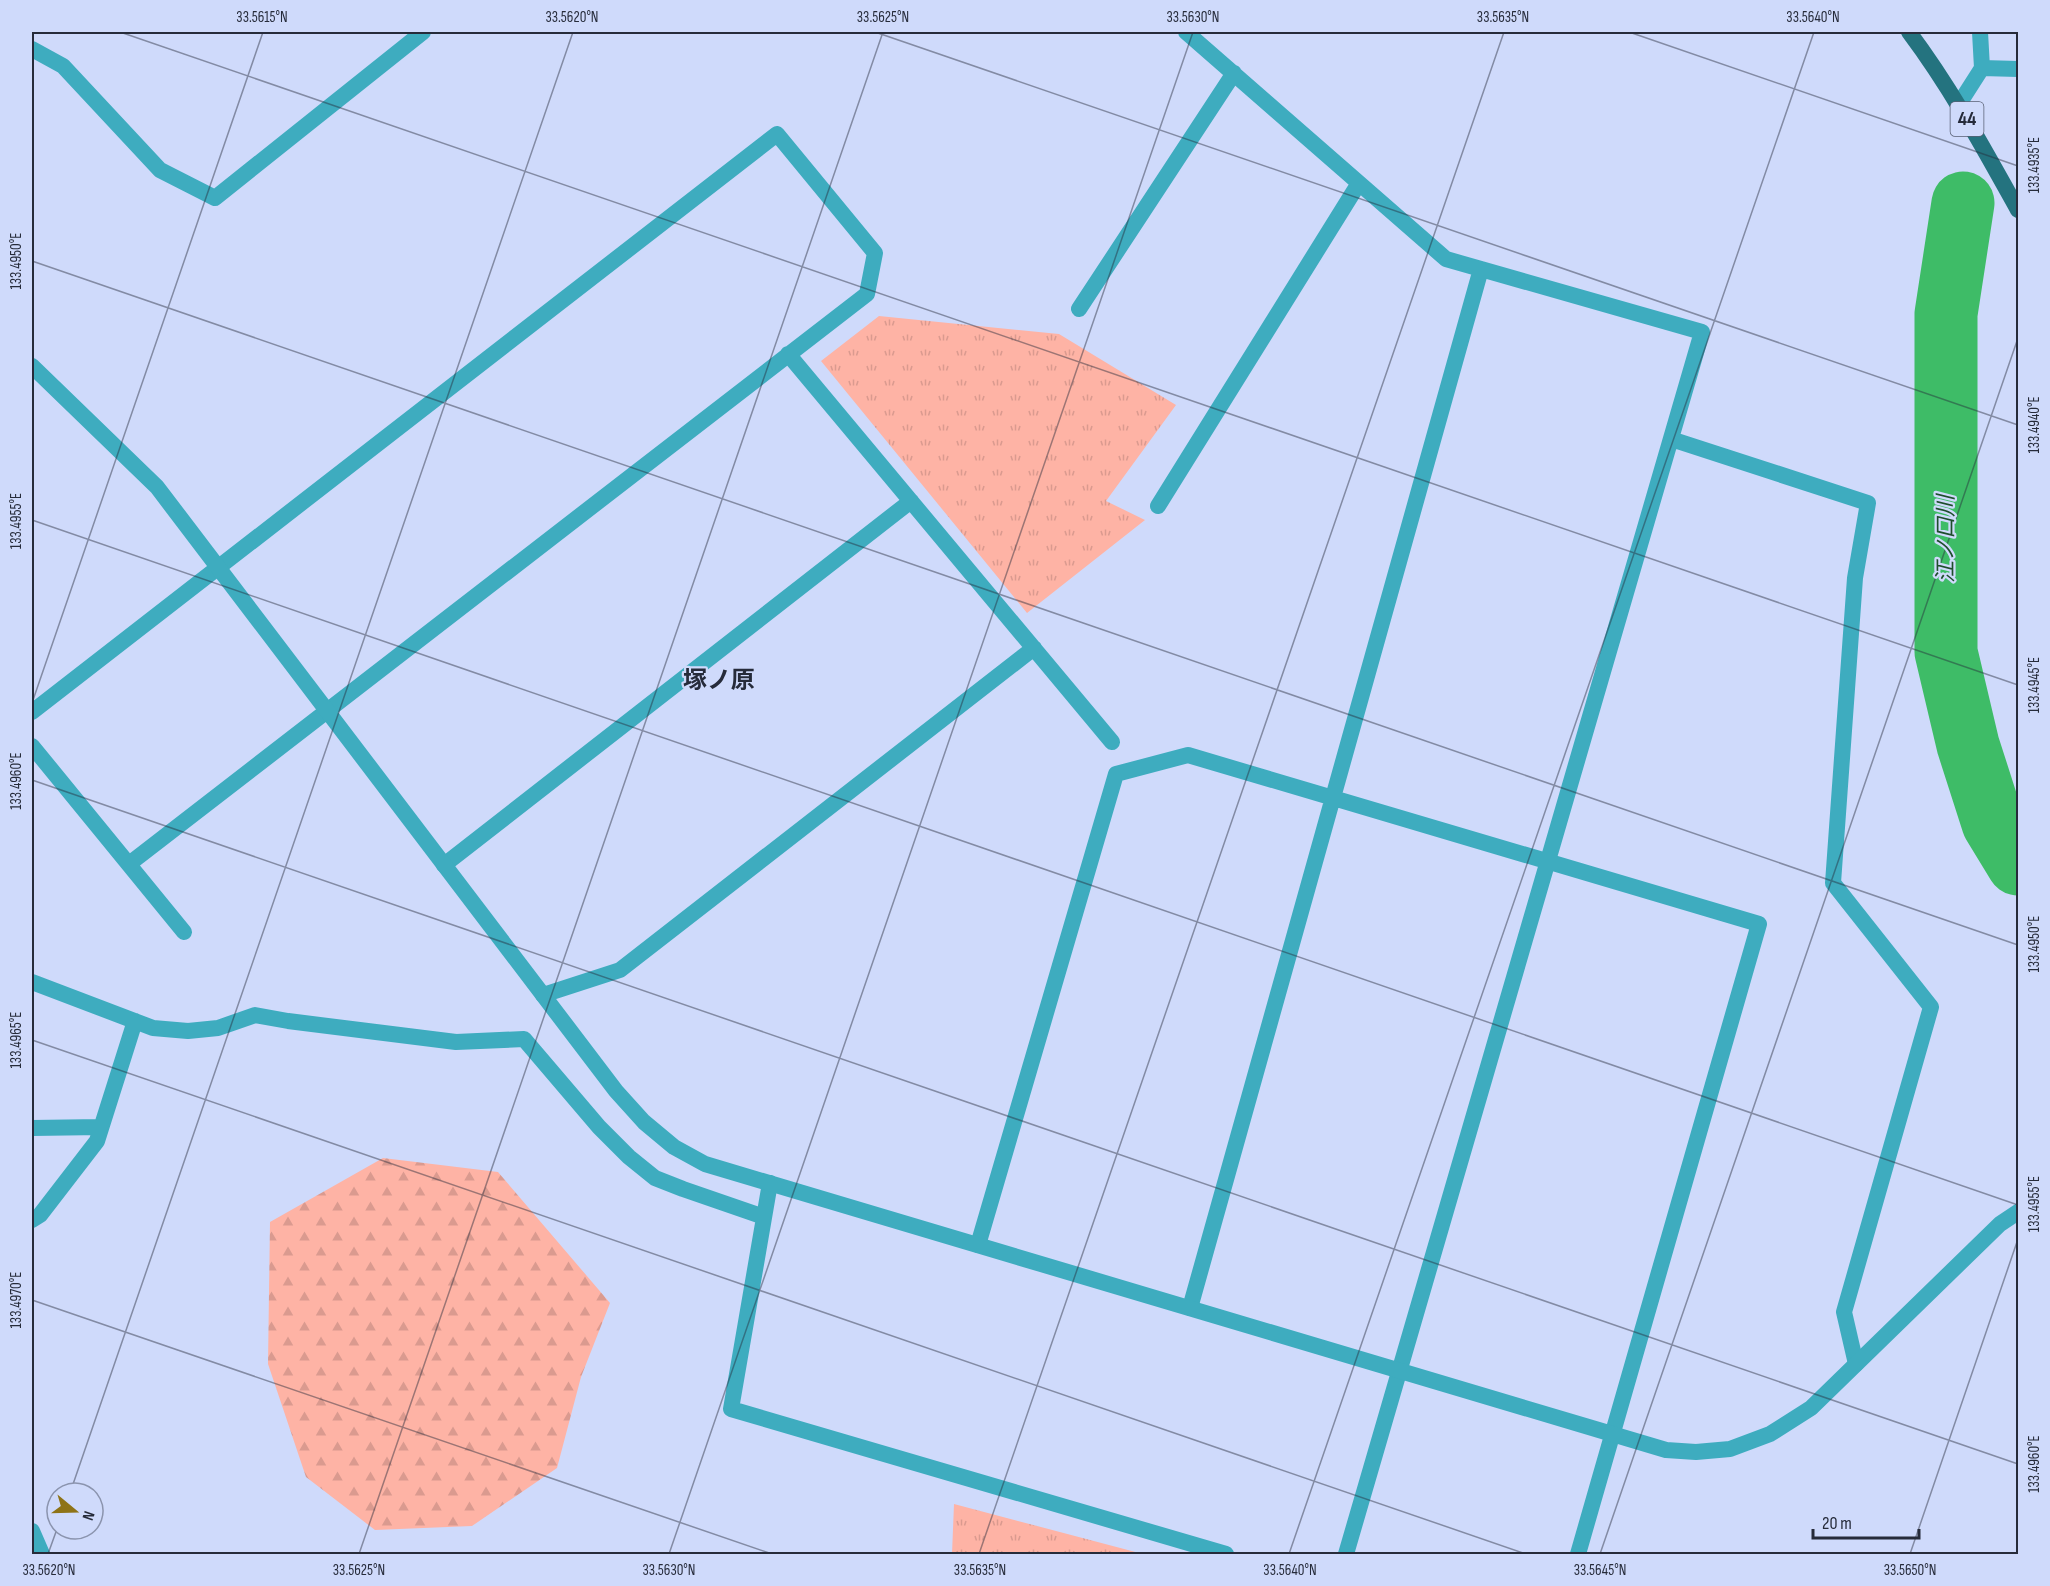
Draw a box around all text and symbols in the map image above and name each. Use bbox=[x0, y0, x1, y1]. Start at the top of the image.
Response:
text: 33.5615°N bbox=[236, 8, 288, 27]
text: 33.5620°N bbox=[545, 8, 599, 27]
text: 33.5625°N bbox=[857, 8, 909, 27]
text: 33.5630°N bbox=[1166, 8, 1220, 27]
text: 33.5635°N bbox=[1477, 8, 1529, 27]
text: 33.5640°N bbox=[1786, 8, 1840, 27]
road number: 44 bbox=[1950, 102, 1984, 136]
text: 133.4935°E bbox=[2025, 137, 2044, 193]
text: 133.4950°E bbox=[7, 233, 26, 289]
text: 133.4940°E bbox=[2025, 396, 2044, 454]
text: 133.4955°E bbox=[7, 493, 26, 549]
water label: 江ノ口川 bbox=[1933, 493, 1960, 583]
text: 133.4945°E bbox=[2025, 657, 2044, 713]
district label: 塚ノ原 bbox=[683, 666, 755, 695]
text: 133.4960°E bbox=[7, 752, 26, 810]
text: 133.4950°E bbox=[2025, 916, 2044, 972]
text: 133.4965°E bbox=[7, 1012, 26, 1068]
text: 133.4955°E bbox=[2025, 1176, 2044, 1232]
text: 133.4970°E bbox=[7, 1272, 26, 1328]
text: 133.4960°E bbox=[2025, 1435, 2044, 1493]
north arrow bbox=[45, 1481, 105, 1541]
scale bar bbox=[1813, 1502, 1920, 1540]
text: N bbox=[77, 1508, 98, 1523]
text: 20 m bbox=[1822, 1513, 1852, 1534]
text: 33.5620°N bbox=[22, 1561, 76, 1580]
text: 33.5625°N bbox=[333, 1561, 385, 1580]
text: 33.5630°N bbox=[642, 1561, 696, 1580]
text: 33.5635°N bbox=[954, 1561, 1006, 1580]
text: 33.5640°N bbox=[1263, 1561, 1317, 1580]
text: 33.5645°N bbox=[1574, 1561, 1626, 1580]
text: 33.5650°N bbox=[1884, 1561, 1936, 1580]

